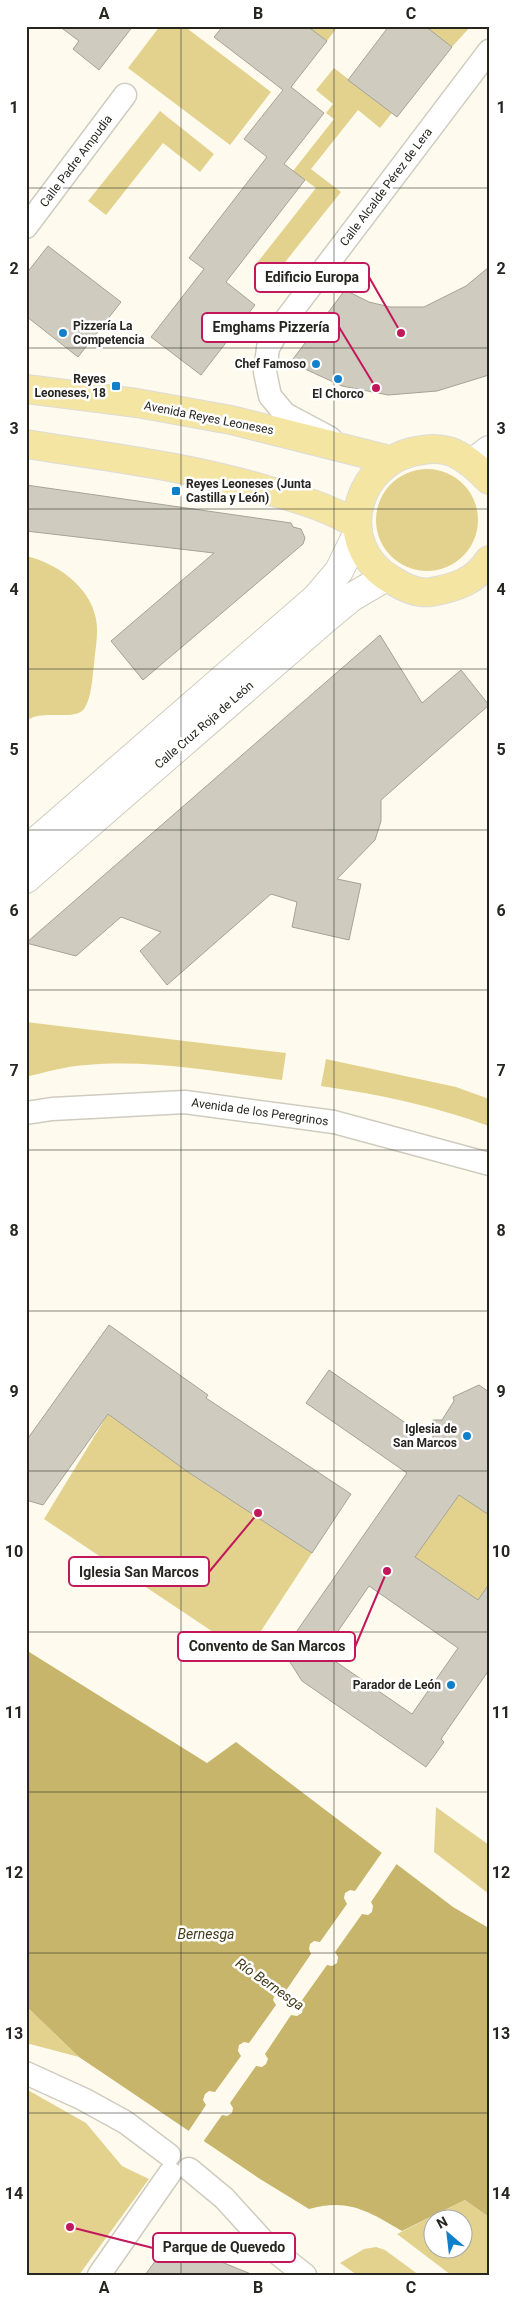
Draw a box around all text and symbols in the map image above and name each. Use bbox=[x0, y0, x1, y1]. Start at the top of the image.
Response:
text: A bbox=[99, 4, 110, 23]
text: B bbox=[253, 4, 263, 23]
text: C bbox=[406, 4, 416, 23]
text: 1 bbox=[9, 98, 19, 117]
text: 1 bbox=[496, 98, 506, 117]
street label: Calle Padre Ampudia bbox=[37, 112, 115, 210]
street label: Calle Alcalde Pérez de Lera bbox=[337, 125, 435, 249]
text: 2 bbox=[9, 259, 19, 278]
text: 2 bbox=[496, 259, 506, 278]
callout: Edificio Europa bbox=[255, 263, 369, 292]
text: Edificio Europa bbox=[265, 269, 360, 285]
callout: Emghams Pizzería bbox=[202, 313, 339, 342]
place label: Pizzería La Competencia bbox=[73, 319, 145, 347]
text: Emghams Pizzería bbox=[213, 319, 330, 335]
marker: Pizzería La Competencia bbox=[57, 327, 69, 339]
place label: Chef Famoso bbox=[235, 357, 306, 371]
marker: Chef Famoso bbox=[310, 358, 322, 370]
place label: Reyes Leoneses, 18 bbox=[35, 372, 106, 400]
marker: El Chorco bbox=[332, 373, 344, 385]
marker: Reyes Leoneses, 18 bbox=[110, 380, 122, 392]
place label: El Chorco bbox=[312, 387, 364, 401]
street label: Avenida Reyes Leoneses bbox=[143, 399, 275, 437]
text: 3 bbox=[9, 419, 19, 438]
text: 3 bbox=[496, 419, 506, 438]
place label: Reyes Leoneses (Junta Castilla y León) bbox=[186, 477, 312, 505]
marker: Reyes Leoneses (Junta Castilla y León) bbox=[170, 485, 182, 497]
text: 4 bbox=[9, 580, 19, 599]
text: 4 bbox=[496, 580, 506, 599]
street label: Calle Cruz Roja de León bbox=[152, 678, 256, 772]
text: 5 bbox=[9, 740, 19, 759]
text: 5 bbox=[496, 740, 506, 759]
text: 6 bbox=[9, 901, 19, 920]
text: 6 bbox=[496, 901, 506, 920]
text: 7 bbox=[9, 1061, 19, 1080]
text: 7 bbox=[496, 1061, 506, 1080]
street label: Avenida de los Peregrinos bbox=[191, 1095, 329, 1129]
text: 8 bbox=[9, 1221, 19, 1240]
text: 8 bbox=[496, 1221, 506, 1240]
text: 9 bbox=[9, 1382, 19, 1401]
text: 9 bbox=[496, 1382, 506, 1401]
place label: Iglesia de San Marcos bbox=[393, 1422, 458, 1450]
marker: Iglesia de San Marcos bbox=[461, 1430, 473, 1442]
text: 10 bbox=[5, 1542, 23, 1561]
text: 10 bbox=[492, 1542, 510, 1561]
callout: Iglesia San Marcos bbox=[69, 1557, 209, 1586]
text: Iglesia San Marcos bbox=[79, 1564, 199, 1580]
callout: Convento de San Marcos bbox=[178, 1632, 355, 1661]
text: Convento de San Marcos bbox=[189, 1638, 345, 1654]
place label: Parador de León bbox=[353, 1678, 441, 1692]
marker: Parador de León bbox=[445, 1679, 457, 1691]
text: 11 bbox=[5, 1703, 23, 1722]
text: 11 bbox=[492, 1703, 510, 1722]
text: 12 bbox=[5, 1863, 23, 1882]
text: 12 bbox=[492, 1863, 510, 1882]
water label: Bernesga bbox=[178, 1926, 234, 1942]
water label: Río Bernesga bbox=[233, 1955, 307, 2013]
text: 13 bbox=[5, 2024, 23, 2043]
text: 13 bbox=[492, 2024, 510, 2043]
text: 14 bbox=[5, 2184, 23, 2203]
text: 14 bbox=[492, 2184, 510, 2203]
north arrow bbox=[422, 2208, 472, 2258]
text: N bbox=[434, 2213, 450, 2232]
callout: Parque de Quevedo bbox=[153, 2233, 295, 2262]
text: Parque de Quevedo bbox=[163, 2239, 285, 2255]
text: A bbox=[99, 2278, 110, 2297]
text: B bbox=[253, 2278, 263, 2297]
text: C bbox=[406, 2278, 416, 2297]

